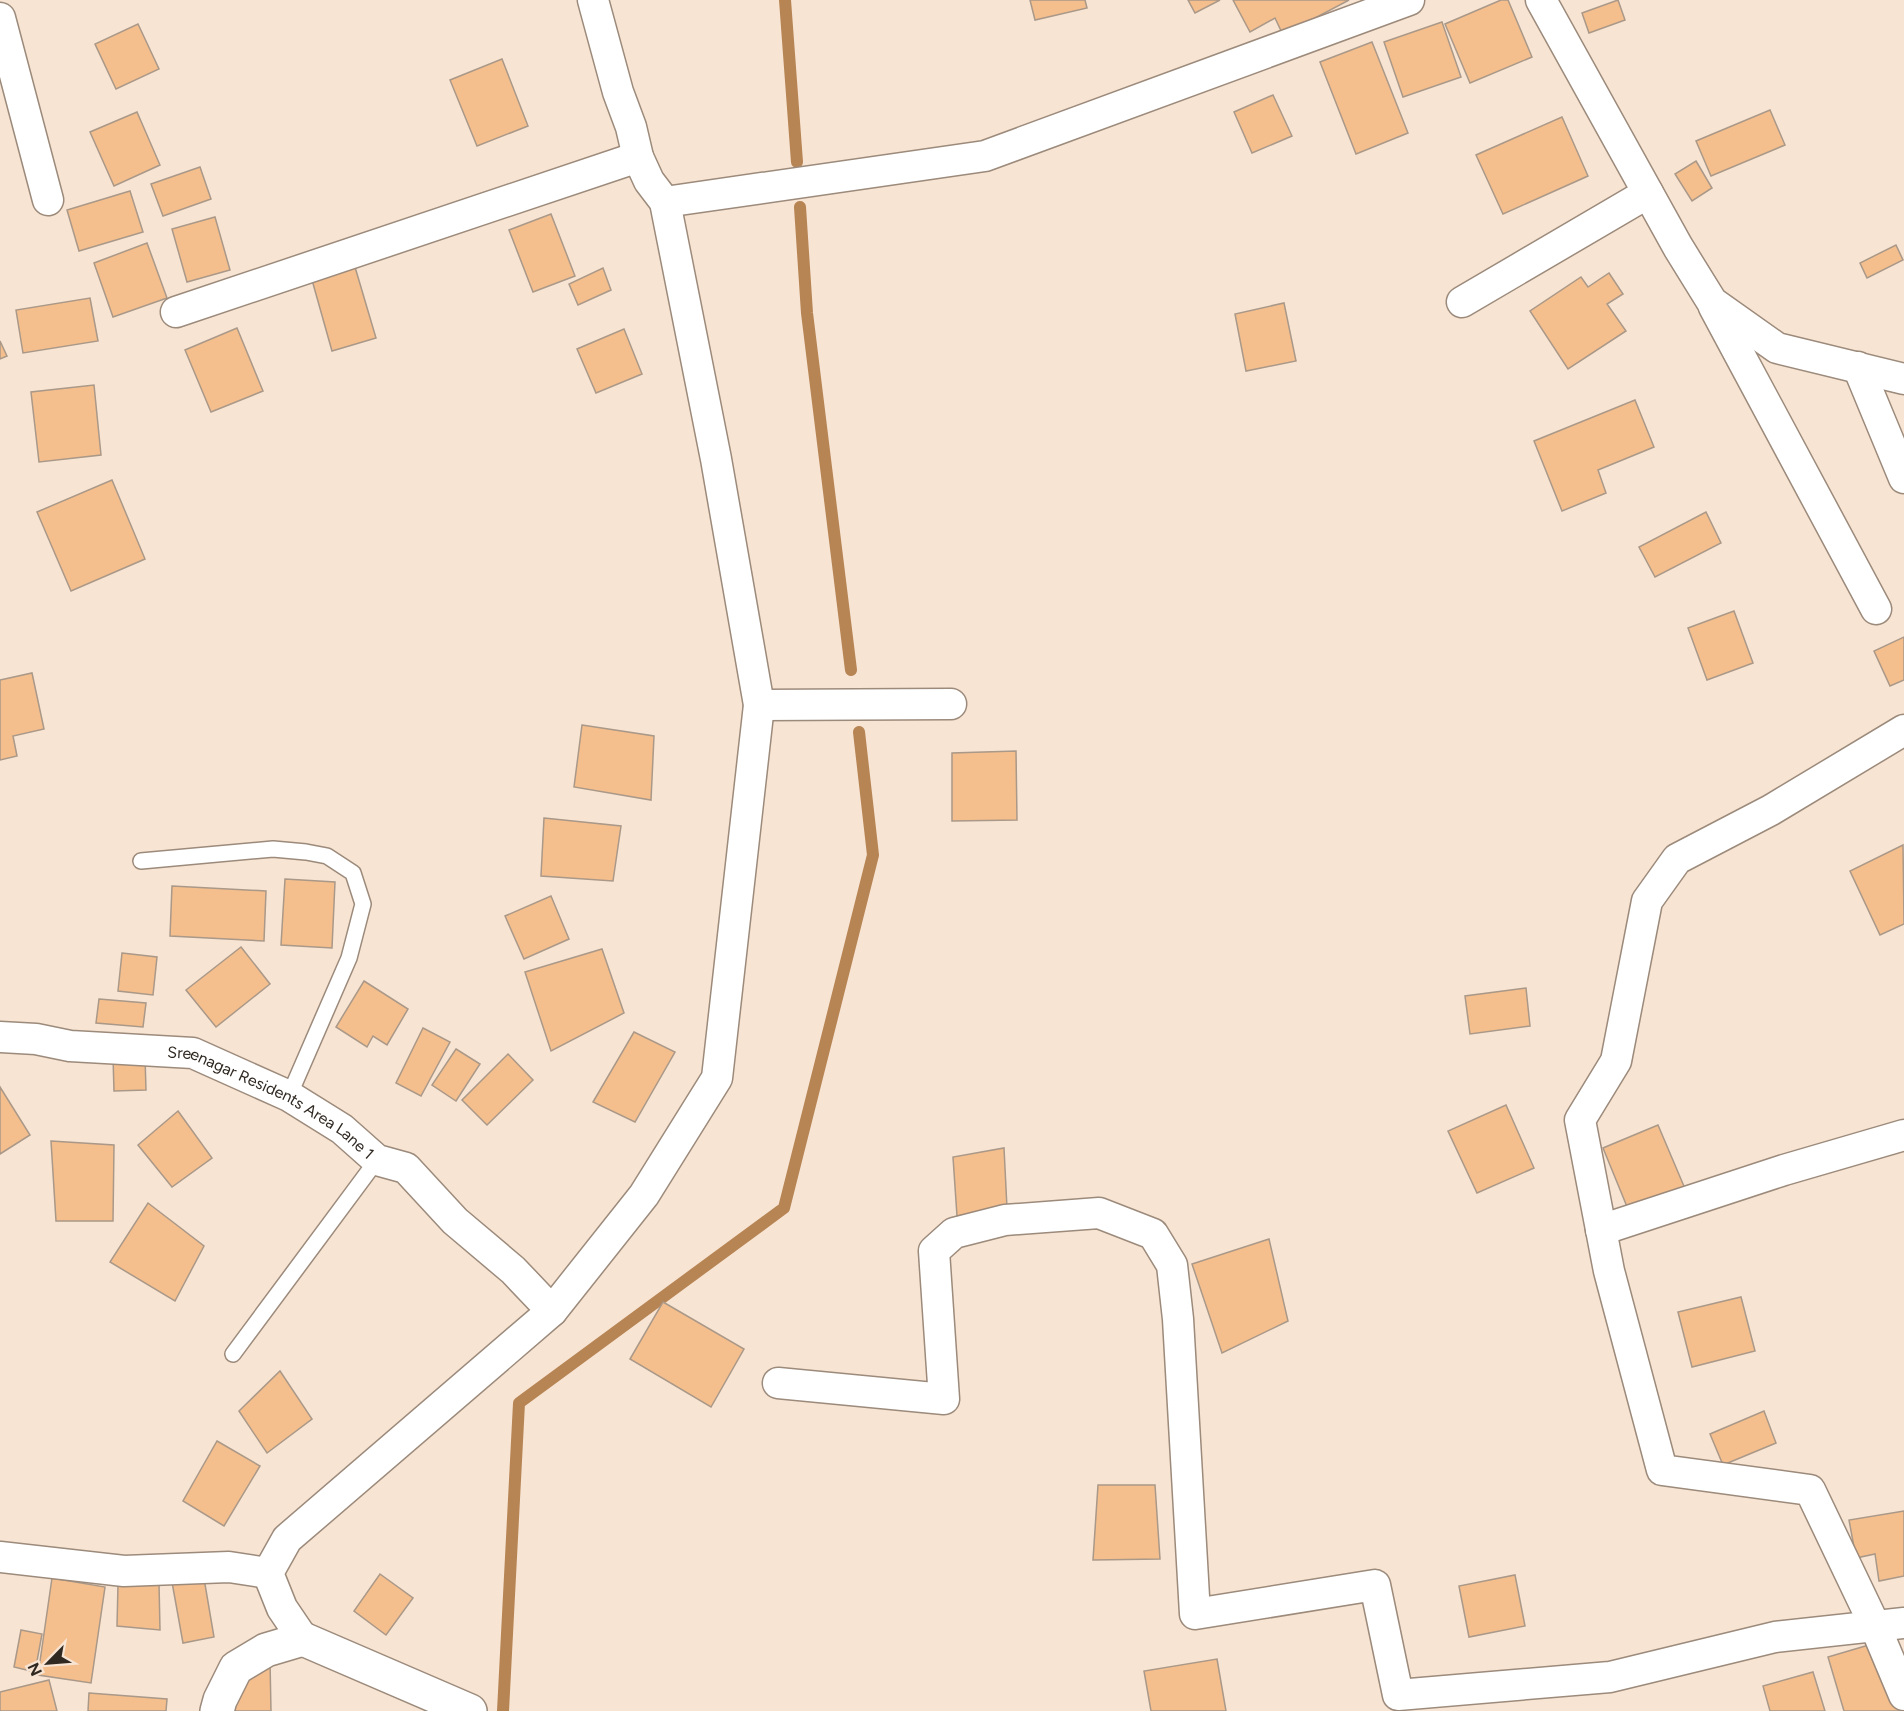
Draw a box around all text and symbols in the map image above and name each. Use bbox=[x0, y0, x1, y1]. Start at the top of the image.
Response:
street label: Sreenagar Residents Area Lane 1 bbox=[167, 1043, 378, 1163]
north arrow bbox=[18, 1633, 78, 1693]
text: N bbox=[24, 1660, 46, 1679]

